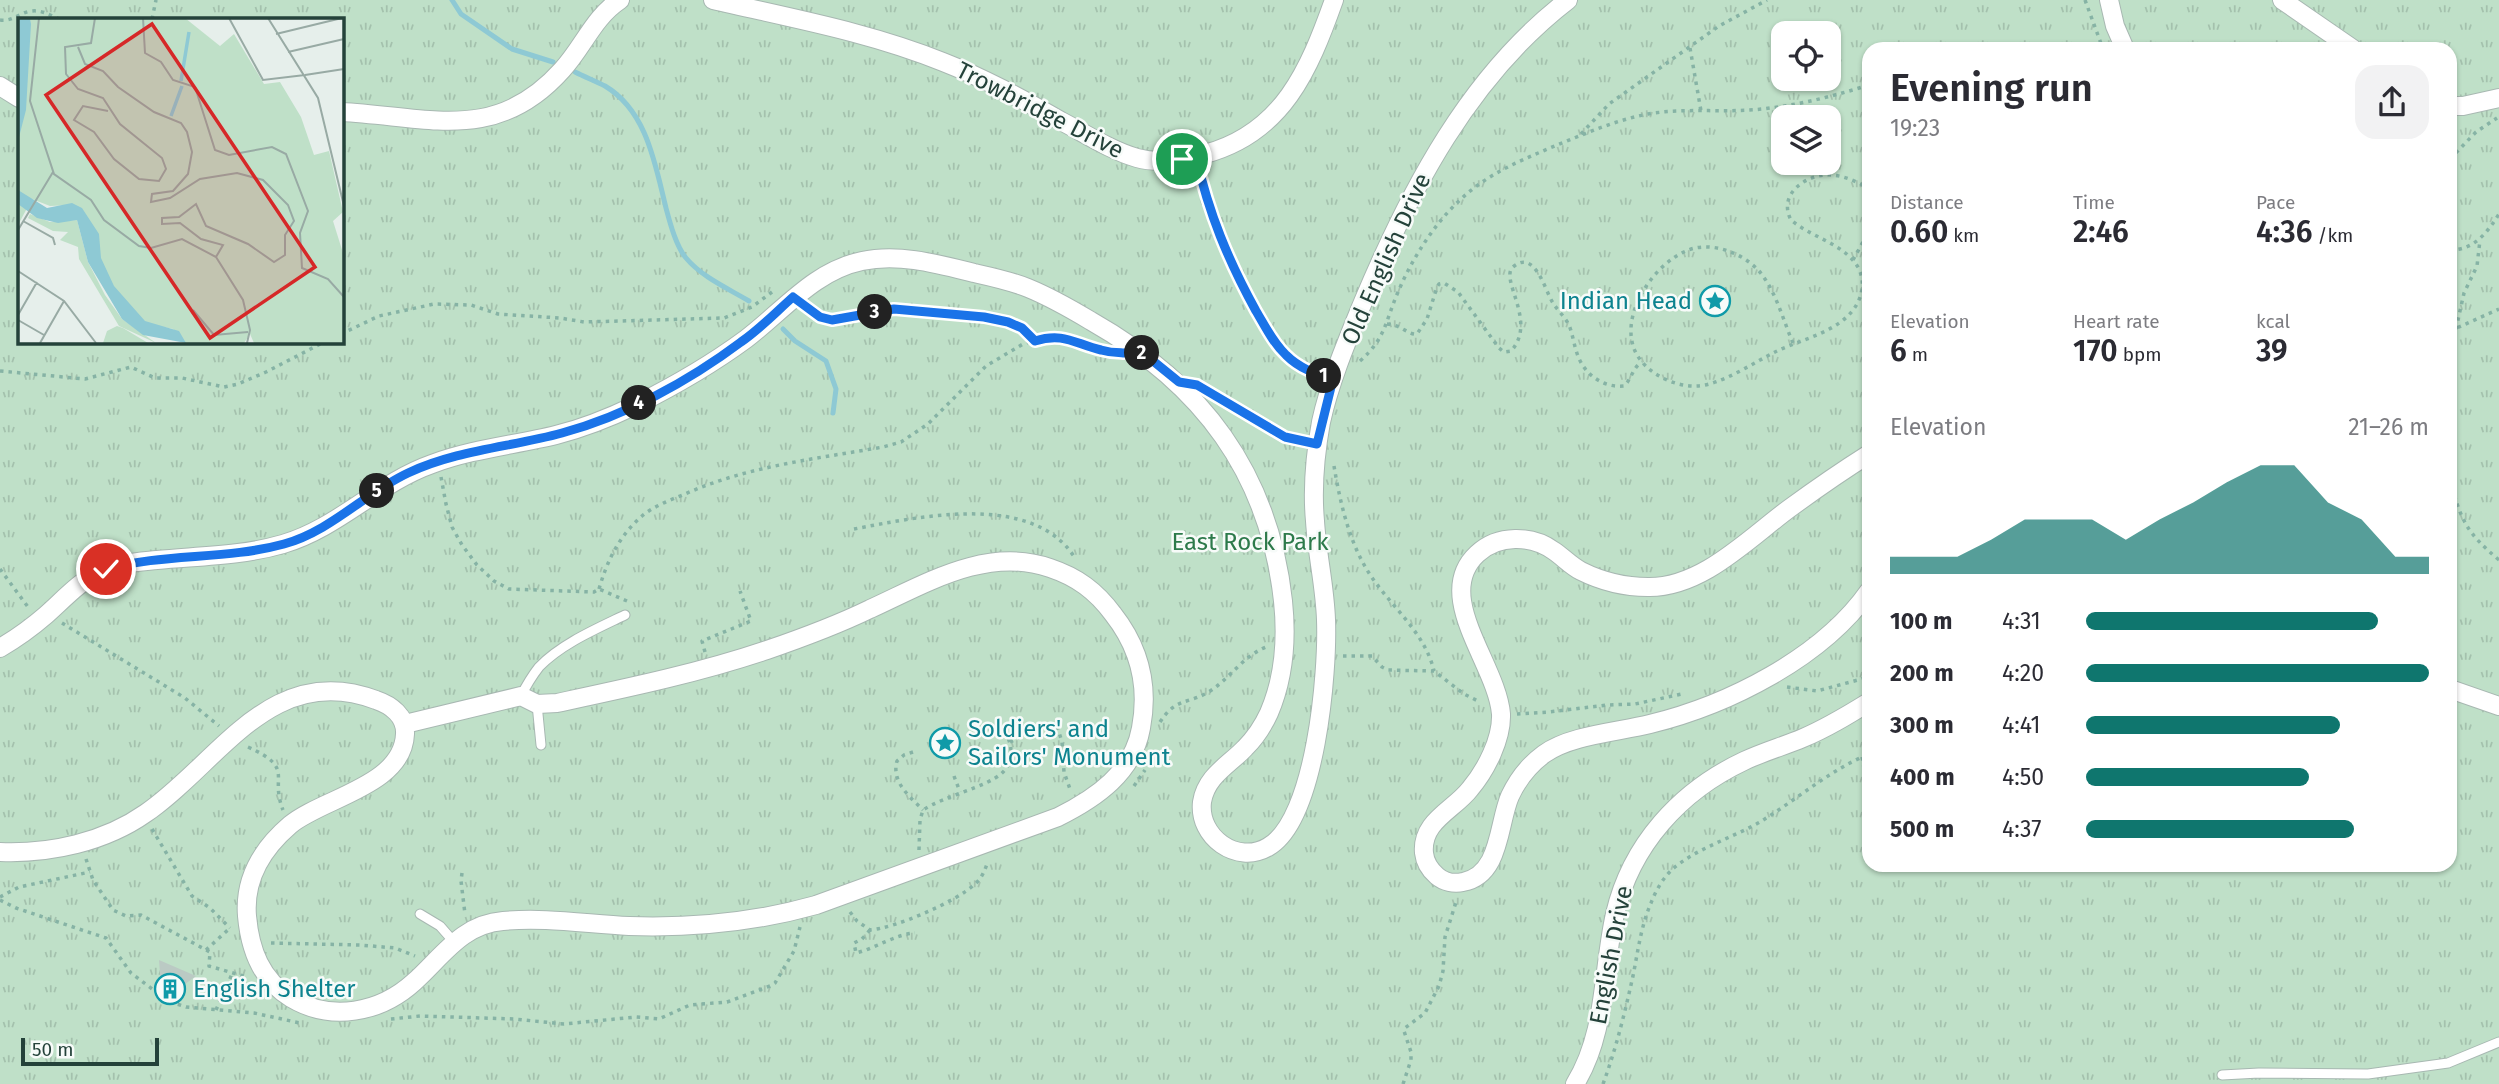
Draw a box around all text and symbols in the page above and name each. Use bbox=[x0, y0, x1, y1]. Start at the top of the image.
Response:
inset map bbox=[18, 18, 343, 343]
map controls bbox=[1771, 21, 1841, 175]
button: locate bbox=[1771, 21, 1841, 91]
street label: Trowbridge Drive bbox=[952, 56, 1128, 164]
text: Evening run bbox=[1890, 65, 2093, 111]
button: share bbox=[2355, 65, 2429, 139]
button: layers bbox=[1771, 105, 1841, 175]
text: 19:23 bbox=[1890, 114, 1940, 142]
pin bbox=[1152, 129, 1212, 189]
icon: arrive bbox=[1163, 140, 1201, 178]
street label: Old English Drive bbox=[1336, 169, 1436, 349]
text: Distance bbox=[1890, 191, 1964, 214]
text: Time bbox=[2073, 191, 2115, 214]
text: Pace bbox=[2256, 191, 2295, 214]
text: 0.60 bbox=[1890, 214, 1948, 250]
text: 2:46 bbox=[2073, 214, 2129, 250]
text: 4:36 bbox=[2256, 214, 2312, 250]
text: km bbox=[1948, 224, 1979, 247]
text: /km bbox=[2312, 224, 2353, 247]
place icon: Indian Head bbox=[1698, 284, 1732, 318]
place label: Indian Head bbox=[1560, 287, 1692, 315]
pin: 3 bbox=[858, 294, 892, 330]
text: 3 bbox=[870, 300, 879, 323]
text: Elevation bbox=[1890, 310, 1970, 333]
text: Heart rate bbox=[2073, 310, 2160, 333]
text: kcal bbox=[2256, 310, 2290, 333]
text: 6 bbox=[1890, 333, 1907, 369]
text: 170 bbox=[2073, 333, 2118, 369]
text: 39 bbox=[2256, 333, 2288, 369]
pin: 2 bbox=[1124, 336, 1160, 370]
text: 2 bbox=[1137, 341, 1146, 364]
text: m bbox=[1907, 343, 1928, 366]
text: bpm bbox=[2118, 343, 2161, 366]
pin: 1 bbox=[1306, 358, 1342, 394]
text: 1 bbox=[1319, 364, 1328, 387]
pin: 4 bbox=[622, 386, 656, 420]
text: 4 bbox=[633, 391, 644, 414]
text: Elevation bbox=[1890, 413, 1986, 441]
text: 21–26 m bbox=[2348, 413, 2429, 441]
pin: 5 bbox=[360, 474, 394, 508]
text: 5 bbox=[371, 479, 382, 502]
park label: East Rock Park bbox=[1171, 528, 1329, 556]
pin bbox=[76, 539, 136, 599]
icon: check bbox=[87, 550, 125, 588]
text: 100 m bbox=[1890, 607, 1952, 635]
text: 4:31 bbox=[2002, 607, 2041, 635]
text: 200 m bbox=[1890, 659, 1954, 687]
text: 4:20 bbox=[2002, 659, 2044, 687]
text: 300 m bbox=[1890, 711, 1954, 739]
text: 4:41 bbox=[2002, 711, 2041, 739]
place label: Soldiers' and Sailors' Monument bbox=[968, 715, 1171, 771]
place icon: Soldiers' and Sailors' Monument bbox=[928, 726, 962, 760]
text: 400 m bbox=[1890, 763, 1955, 791]
text: 4:50 bbox=[2002, 763, 2044, 791]
text: 500 m bbox=[1890, 815, 1954, 843]
text: 4:37 bbox=[2002, 815, 2042, 843]
street label: English Drive bbox=[1584, 883, 1638, 1027]
building icon: English Shelter bbox=[153, 972, 187, 1006]
place label: English Shelter bbox=[193, 975, 356, 1003]
scale bar bbox=[21, 1035, 159, 1067]
text: 50 m bbox=[32, 1038, 73, 1061]

